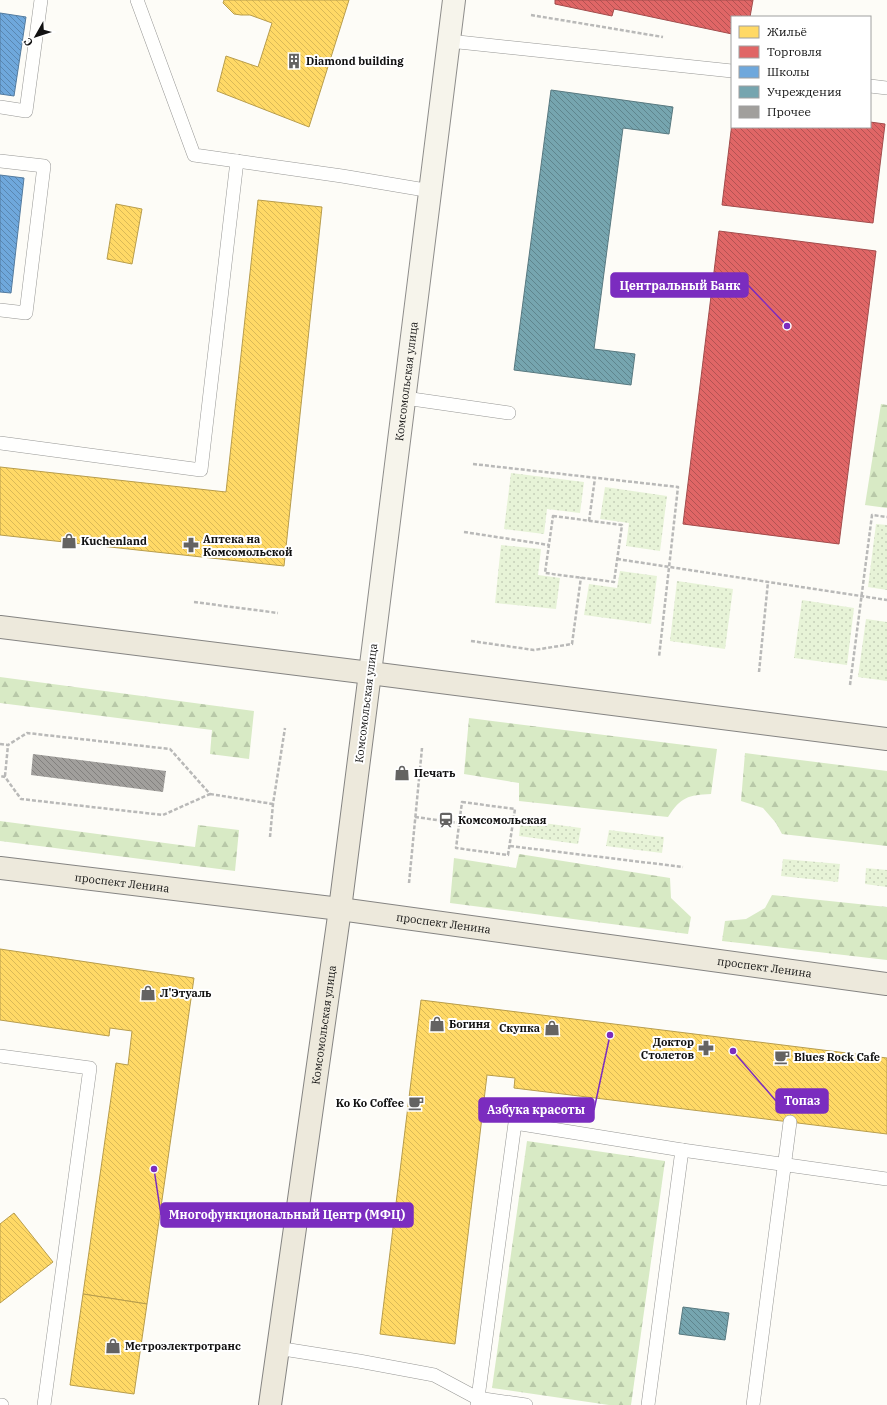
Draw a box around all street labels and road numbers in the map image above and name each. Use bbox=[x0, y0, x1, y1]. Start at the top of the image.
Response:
street label: Комсомольская улица bbox=[392, 321, 421, 442]
street label: Комсомольская улица bbox=[352, 642, 380, 764]
street label: проспект Ленина bbox=[74, 870, 170, 895]
street label: проспект Ленина bbox=[395, 910, 492, 937]
street label: проспект Ленина bbox=[716, 954, 813, 981]
street label: Комсомольская улица bbox=[308, 964, 339, 1085]

